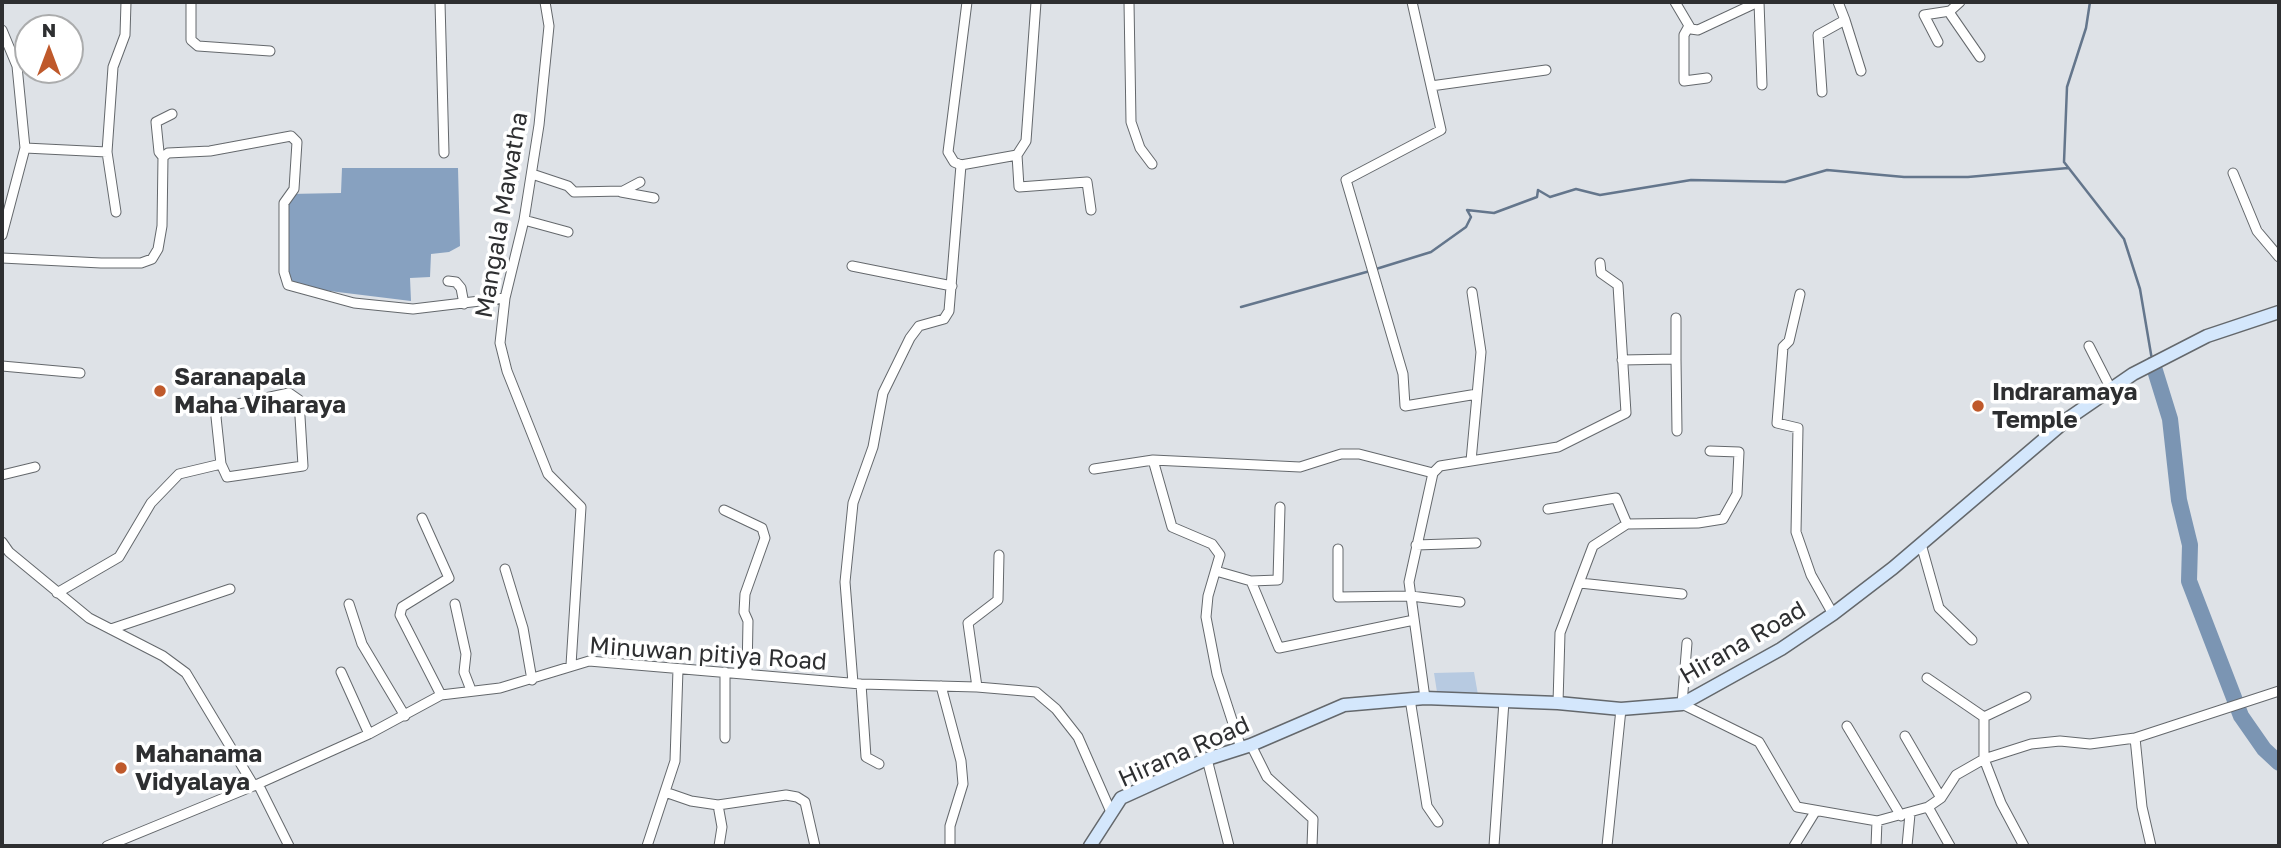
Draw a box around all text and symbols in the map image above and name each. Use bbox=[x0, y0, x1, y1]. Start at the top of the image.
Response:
north arrow bbox=[14, 14, 84, 84]
text: N bbox=[42, 18, 56, 41]
street label: Mangala Mawatha bbox=[470, 110, 534, 320]
place label: Saranapala Maha Viharaya bbox=[174, 363, 346, 419]
place label: Indraramaya Temple bbox=[1992, 378, 2137, 434]
marker: Saranapala Maha Viharaya bbox=[152, 383, 168, 399]
marker: Indraramaya Temple bbox=[1970, 398, 1986, 414]
street label: Hirana Road bbox=[1675, 595, 1811, 691]
street label: Minuwan pitiya Road bbox=[588, 631, 828, 677]
street label: Hirana Road bbox=[1114, 710, 1254, 794]
place label: Mahanama Vidyalaya bbox=[135, 740, 262, 796]
marker: Mahanama Vidyalaya bbox=[113, 760, 129, 776]

